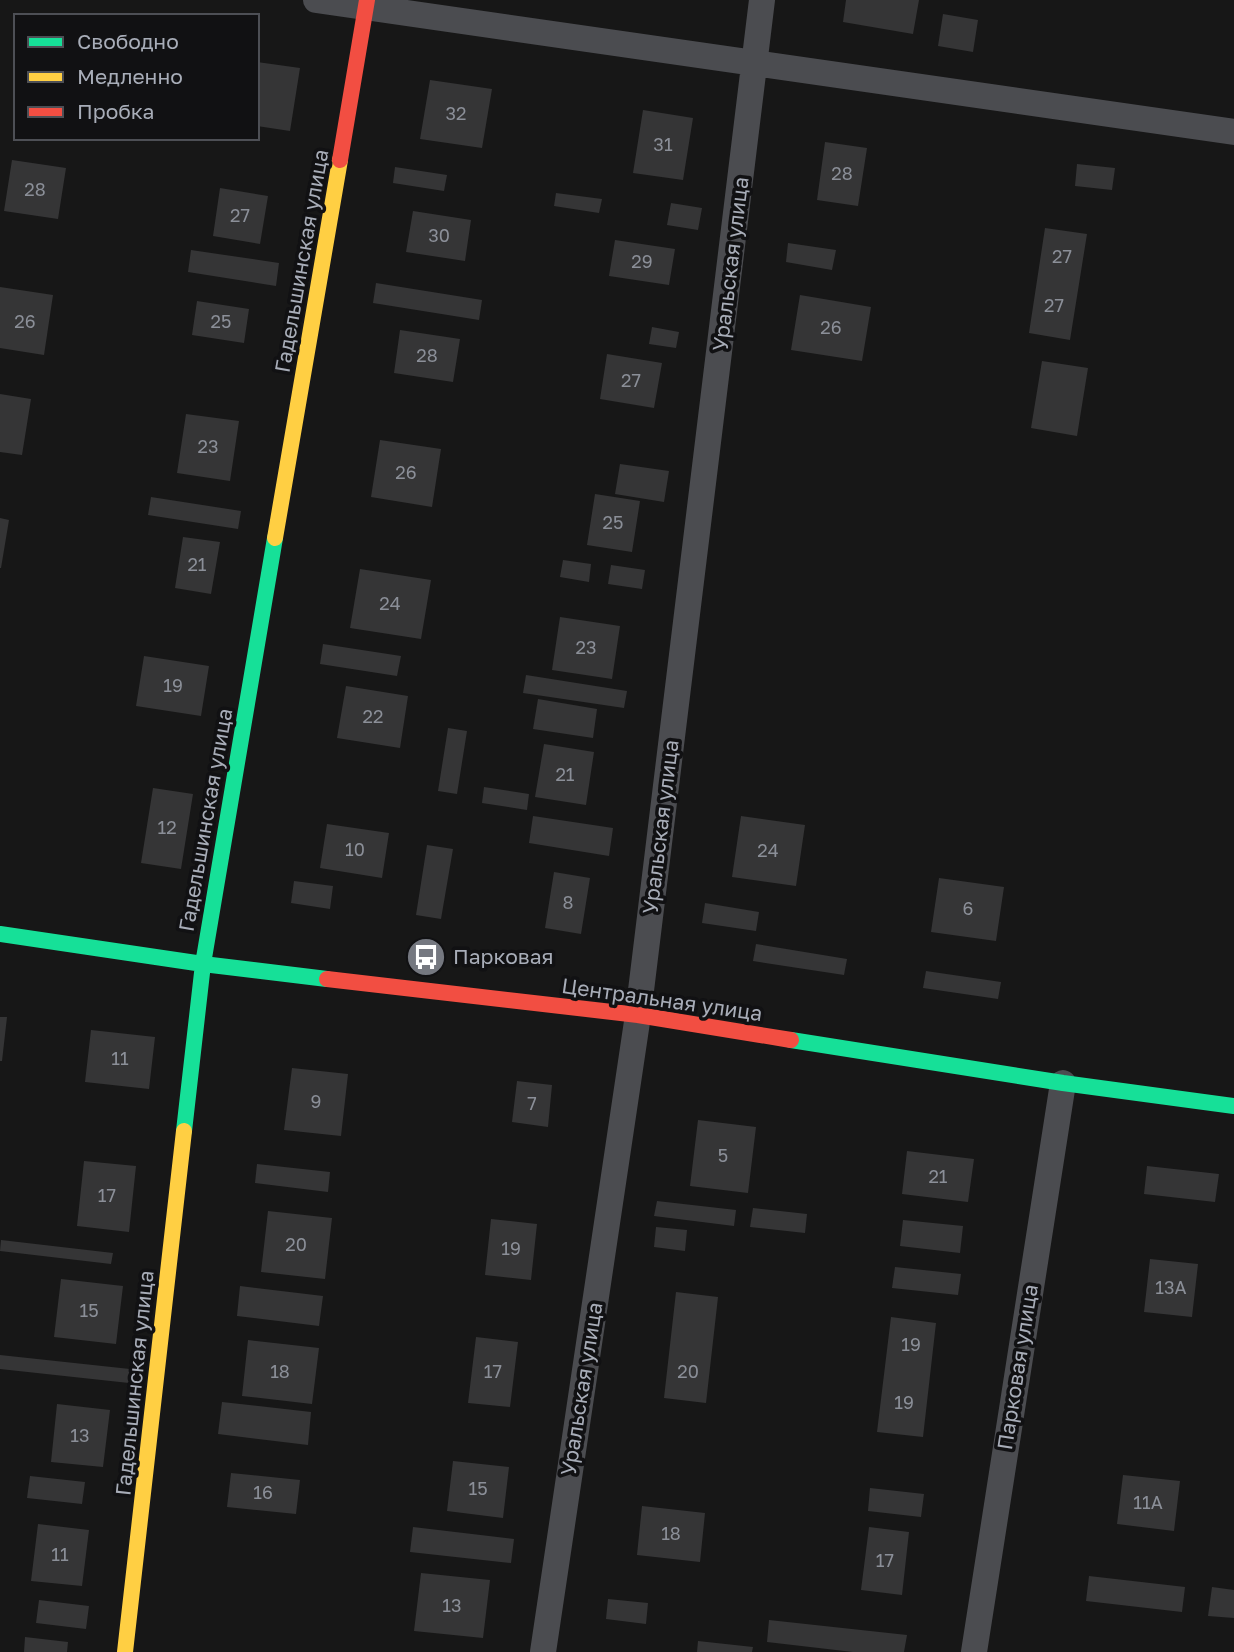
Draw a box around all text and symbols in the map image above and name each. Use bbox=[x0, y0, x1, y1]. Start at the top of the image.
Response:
legend bbox=[14, 14, 259, 140]
text: Свободно bbox=[77, 28, 179, 54]
text: Медленно bbox=[77, 63, 183, 89]
text: Пробка bbox=[77, 98, 155, 124]
house number: 32 bbox=[446, 102, 466, 124]
house number: 31 bbox=[653, 133, 673, 155]
street label: Гадельшинская улица bbox=[269, 147, 333, 374]
house number: 28 bbox=[831, 162, 853, 184]
street label: Уральская улица bbox=[706, 175, 754, 353]
house number: 28 bbox=[24, 178, 46, 200]
house number: 27 bbox=[230, 204, 250, 226]
house number: 30 bbox=[428, 224, 450, 246]
house number: 27 bbox=[1052, 245, 1072, 267]
house number: 29 bbox=[631, 250, 653, 272]
house number: 27 bbox=[1044, 294, 1064, 316]
house number: 26 bbox=[14, 310, 36, 332]
house number: 25 bbox=[211, 310, 231, 332]
house number: 26 bbox=[820, 316, 842, 338]
house number: 28 bbox=[416, 344, 438, 366]
house number: 27 bbox=[621, 369, 641, 391]
house number: 23 bbox=[198, 435, 218, 457]
house number: 26 bbox=[395, 461, 417, 483]
house number: 25 bbox=[603, 511, 623, 533]
house number: 21 bbox=[187, 553, 207, 575]
house number: 24 bbox=[379, 592, 401, 614]
house number: 23 bbox=[576, 636, 596, 658]
house number: 19 bbox=[163, 674, 183, 696]
house number: 22 bbox=[363, 705, 383, 727]
street label: Гадельшинская улица bbox=[173, 706, 237, 933]
street label: Уральская улица bbox=[636, 738, 684, 916]
house number: 21 bbox=[555, 763, 575, 785]
house number: 12 bbox=[157, 816, 177, 838]
house number: 10 bbox=[345, 838, 365, 860]
house number: 24 bbox=[757, 839, 779, 861]
house number: 8 bbox=[563, 891, 573, 913]
house number: 6 bbox=[963, 897, 973, 919]
bus stop icon: Парковая bbox=[405, 936, 447, 978]
place label: Парковая bbox=[453, 943, 554, 969]
street label: Центральная улица bbox=[560, 972, 764, 1026]
house number: 11 bbox=[111, 1047, 129, 1069]
house number: 9 bbox=[311, 1090, 321, 1112]
house number: 7 bbox=[527, 1092, 537, 1114]
house number: 5 bbox=[718, 1144, 728, 1166]
house number: 21 bbox=[928, 1165, 948, 1187]
house number: 17 bbox=[98, 1184, 116, 1206]
house number: 20 bbox=[285, 1233, 307, 1255]
house number: 19 bbox=[501, 1237, 521, 1259]
street label: Гадельшинская улица bbox=[109, 1269, 159, 1497]
house number: 13А bbox=[1155, 1276, 1187, 1298]
street label: Парковая улица bbox=[991, 1282, 1043, 1451]
house number: 15 bbox=[79, 1299, 99, 1321]
street label: Уральская улица bbox=[554, 1300, 608, 1478]
house number: 19 bbox=[901, 1333, 921, 1355]
house number: 18 bbox=[270, 1360, 290, 1382]
house number: 17 bbox=[484, 1360, 502, 1382]
house number: 20 bbox=[677, 1360, 699, 1382]
house number: 19 bbox=[894, 1391, 914, 1413]
house number: 13 bbox=[70, 1424, 90, 1446]
house number: 15 bbox=[468, 1477, 488, 1499]
house number: 16 bbox=[253, 1481, 273, 1503]
house number: 11А bbox=[1133, 1491, 1163, 1513]
house number: 18 bbox=[661, 1522, 681, 1544]
house number: 11 bbox=[51, 1543, 69, 1565]
house number: 17 bbox=[876, 1549, 894, 1571]
house number: 13 bbox=[442, 1594, 462, 1616]

